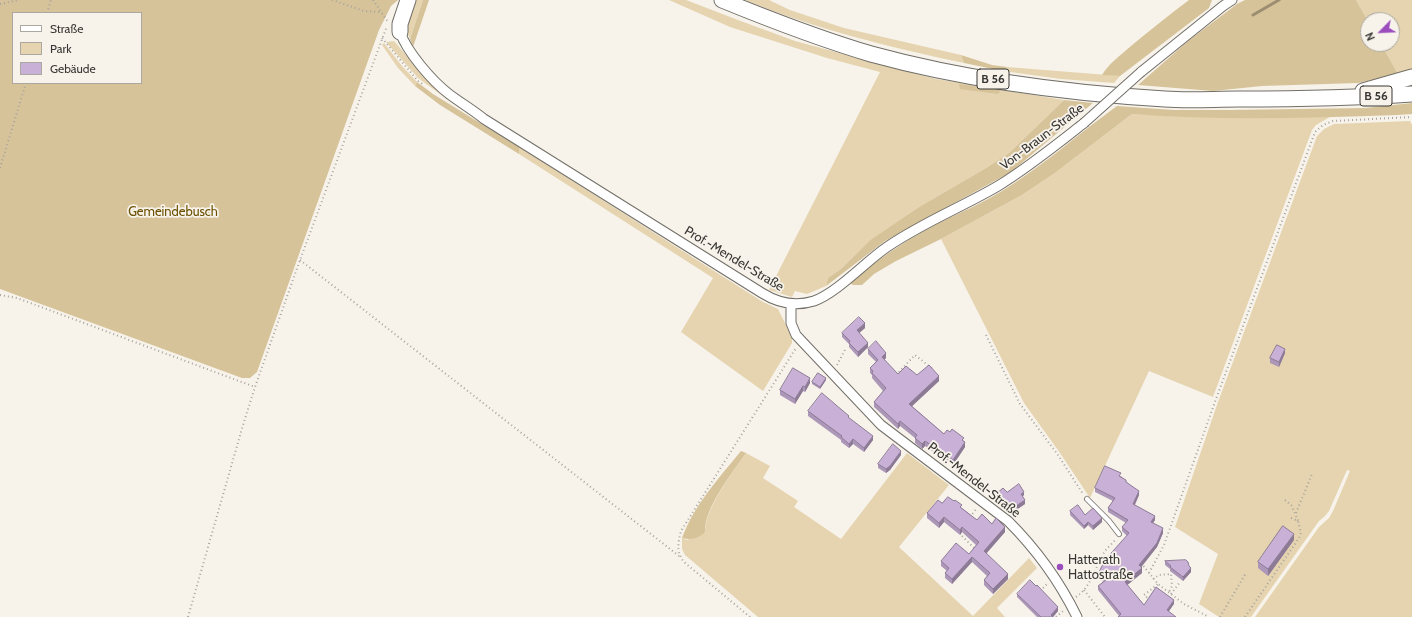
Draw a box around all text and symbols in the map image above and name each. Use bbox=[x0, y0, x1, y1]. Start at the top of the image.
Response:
legend bbox=[12, 12, 142, 84]
north arrow bbox=[1360, 12, 1400, 52]
text: Straße bbox=[50, 21, 83, 36]
text: N bbox=[1362, 30, 1378, 43]
text: Park bbox=[50, 41, 72, 56]
text: Gebäude bbox=[50, 61, 96, 76]
road number: B 56 bbox=[977, 69, 1009, 89]
road number: B 56 bbox=[1360, 86, 1392, 106]
street label: Von-Braun-Straße bbox=[997, 101, 1087, 173]
park label: Gemeindebusch bbox=[128, 204, 218, 220]
street label: Prof.-Mendel-Straße bbox=[681, 223, 787, 295]
street label: Prof.-Mendel-Straße bbox=[925, 439, 1023, 521]
place label: Hatterath Hattostraße bbox=[1068, 552, 1133, 583]
marker: Hatterath Hattostraße bbox=[1055, 562, 1065, 572]

